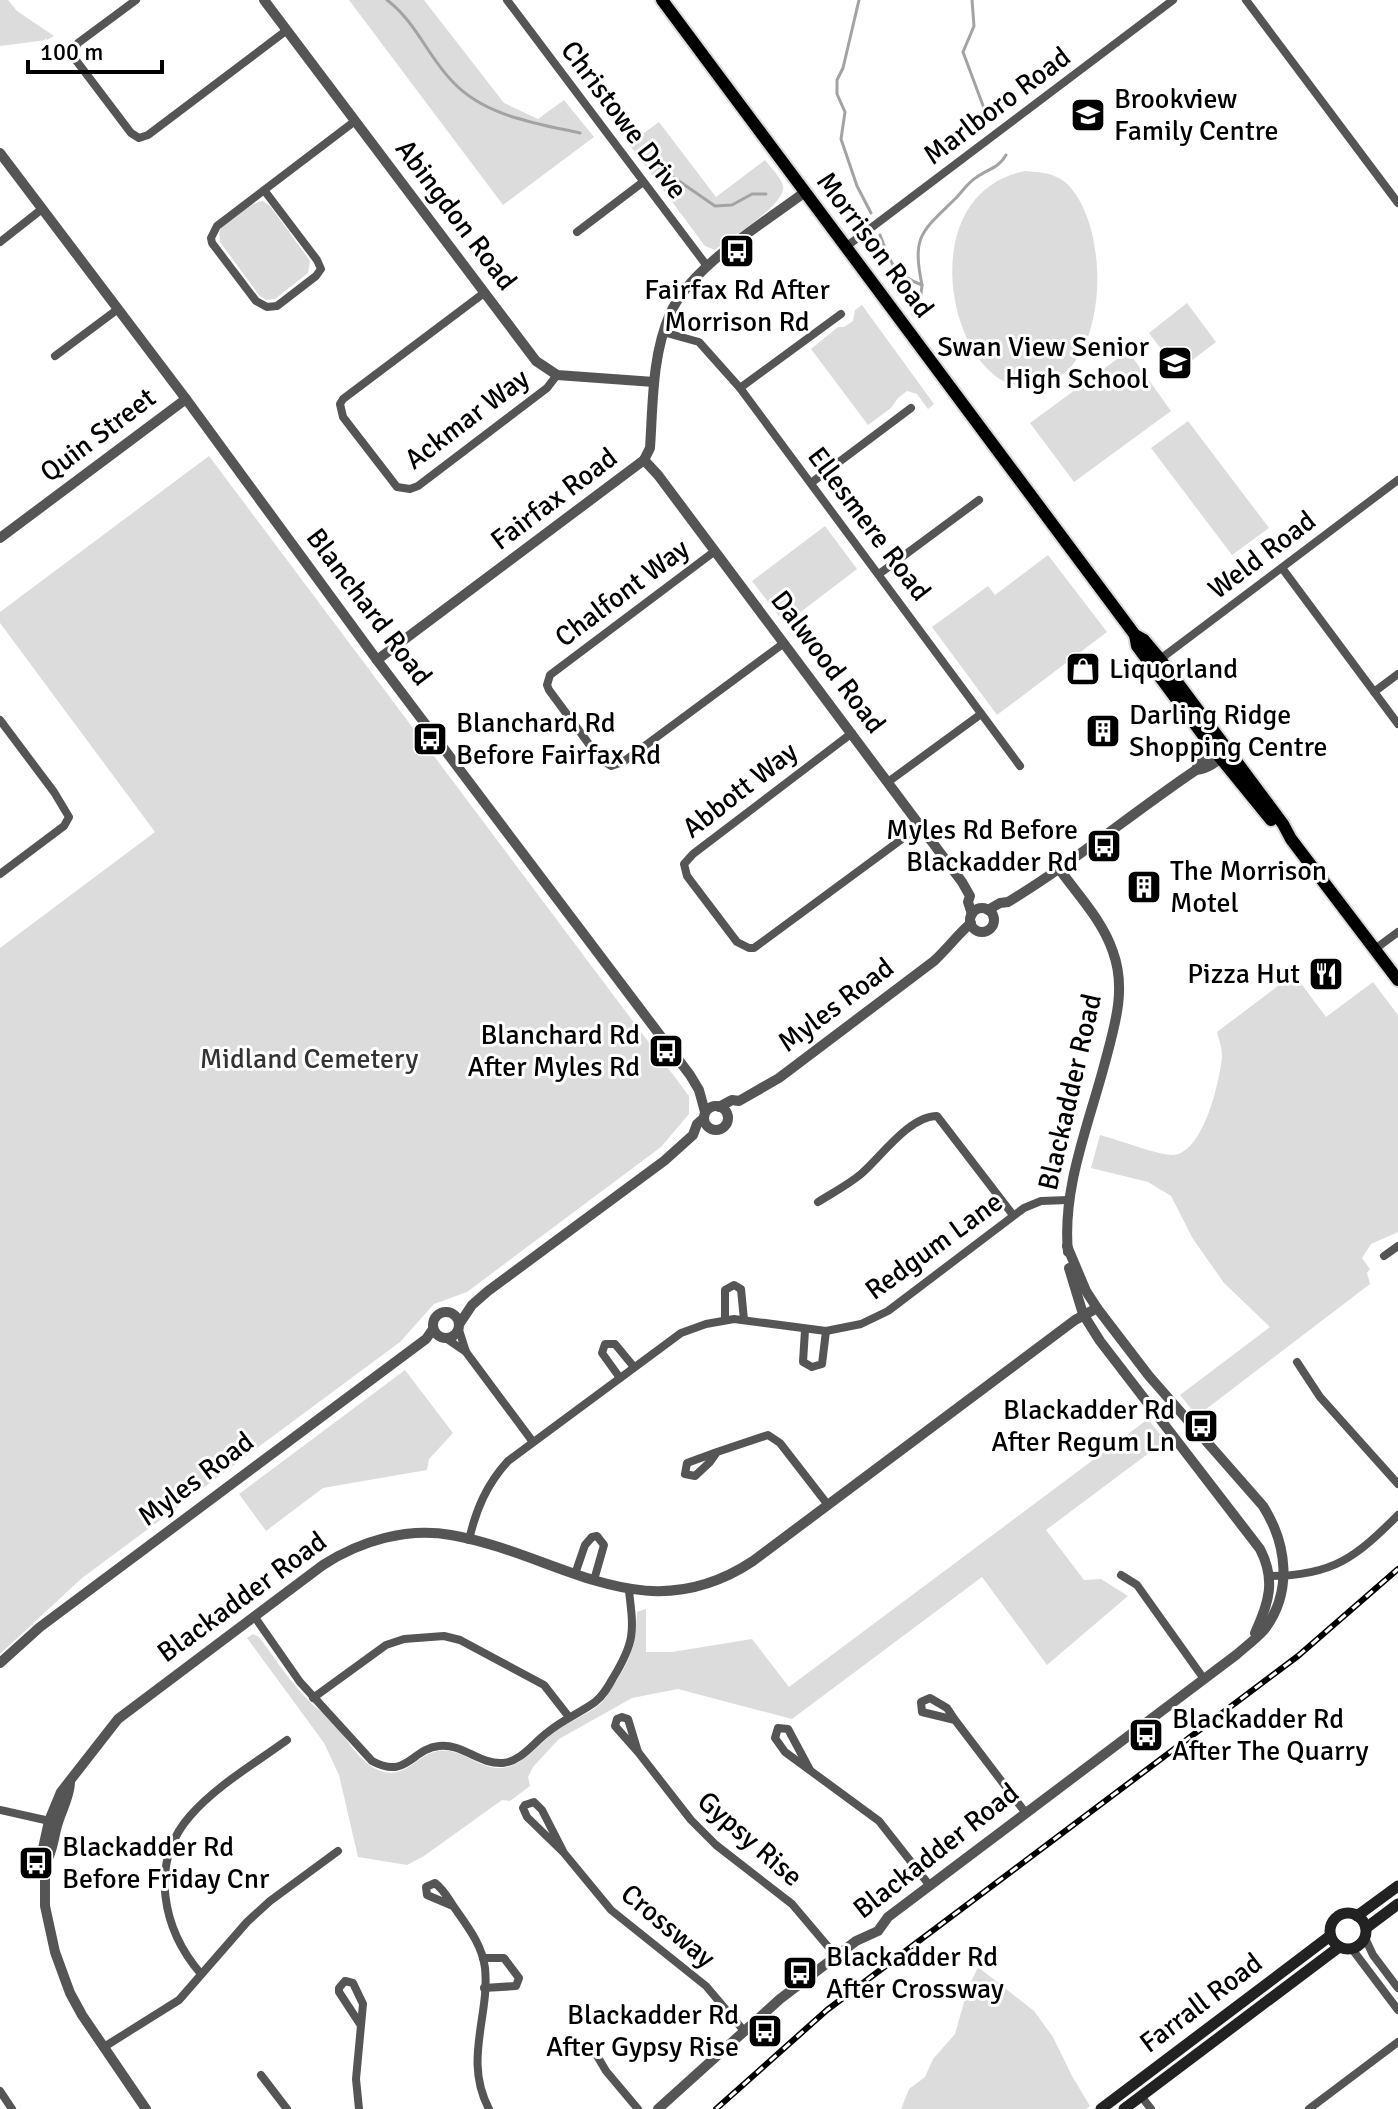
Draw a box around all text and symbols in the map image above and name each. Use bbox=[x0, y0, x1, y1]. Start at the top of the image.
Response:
scale bar bbox=[28, 24, 162, 74]
street label: Christowe Drive bbox=[553, 34, 695, 206]
text: 100 m bbox=[40, 37, 103, 67]
street label: Marlboro Road bbox=[917, 40, 1077, 172]
place label: Brookview Family Centre bbox=[1114, 82, 1278, 148]
school or university icon: Brookview Family Centre bbox=[1069, 96, 1107, 134]
street label: Abingdon Road bbox=[388, 133, 524, 297]
street label: Morrison Road bbox=[809, 165, 941, 325]
bus stop icon: Fairfax Rd After Morrison Rd bbox=[718, 232, 756, 270]
place label: Fairfax Rd After Morrison Rd bbox=[644, 273, 831, 339]
place label: Swan View Senior High School bbox=[937, 330, 1150, 396]
school or university icon: Swan View Senior High School bbox=[1156, 344, 1194, 382]
street label: Ackmar Way bbox=[398, 361, 536, 477]
street label: Quin Street bbox=[34, 381, 162, 489]
street label: Ellesmere Road bbox=[800, 440, 938, 608]
street label: Fairfax Road bbox=[484, 441, 624, 557]
street label: Weld Road bbox=[1202, 504, 1322, 606]
street label: Blanchard Road bbox=[299, 522, 439, 692]
street label: Chalfont Way bbox=[548, 532, 696, 654]
street label: Dalwood Road bbox=[763, 584, 893, 740]
shop icon: Liquorland bbox=[1064, 650, 1102, 688]
place label: Liquorland bbox=[1109, 652, 1238, 686]
place label: Darling Ridge Shopping Centre bbox=[1129, 698, 1327, 764]
place label: Blanchard Rd Before Fairfax Rd bbox=[456, 706, 661, 772]
building icon: Darling Ridge Shopping Centre bbox=[1084, 712, 1122, 750]
bus stop icon: Blanchard Rd Before Fairfax Rd bbox=[411, 720, 449, 758]
street label: Abbott Way bbox=[676, 735, 804, 845]
place label: Myles Rd Before Blackadder Rd bbox=[886, 813, 1078, 879]
bus stop icon: Myles Rd Before Blackadder Rd bbox=[1085, 827, 1123, 865]
place label: The Morrison Motel bbox=[1170, 854, 1327, 920]
building icon: The Morrison Motel bbox=[1125, 868, 1163, 906]
street label: Myles Road bbox=[771, 950, 901, 1060]
restaurant icon: Pizza Hut bbox=[1307, 955, 1345, 993]
place label: Pizza Hut bbox=[1187, 957, 1300, 991]
street label: Blackadder Road bbox=[1031, 990, 1109, 1194]
place label: Blanchard Rd After Myles Rd bbox=[468, 1018, 640, 1084]
bus stop icon: Blanchard Rd After Myles Rd bbox=[647, 1032, 685, 1070]
park label: Midland Cemetery bbox=[200, 1042, 418, 1076]
street label: Redgum Lane bbox=[859, 1185, 1009, 1307]
place label: Blackadder Rd After Regum Ln bbox=[991, 1393, 1175, 1459]
bus stop icon: Blackadder Rd After Regum Ln bbox=[1182, 1407, 1220, 1445]
street label: Myles Road bbox=[131, 1424, 261, 1534]
street label: Blackadder Road bbox=[151, 1524, 333, 1670]
place label: Blackadder Rd After The Quarry bbox=[1172, 1702, 1369, 1768]
bus stop icon: Blackadder Rd After The Quarry bbox=[1127, 1716, 1165, 1754]
street label: Blackadder Road bbox=[846, 1776, 1026, 1926]
street label: Gypsy Rise bbox=[691, 1784, 809, 1894]
place label: Blackadder Rd Before Friday Cnr bbox=[62, 1830, 270, 1896]
bus stop icon: Blackadder Rd Before Friday Cnr bbox=[17, 1844, 55, 1882]
street label: Crossway bbox=[614, 1877, 722, 1975]
place label: Blackadder Rd After Crossway bbox=[826, 1940, 1004, 2006]
street label: Farrall Road bbox=[1133, 1946, 1269, 2060]
bus stop icon: Blackadder Rd After Crossway bbox=[781, 1954, 819, 1992]
place label: Blackadder Rd After Gypsy Rise bbox=[546, 1998, 739, 2064]
bus stop icon: Blackadder Rd After Gypsy Rise bbox=[746, 2012, 784, 2050]

